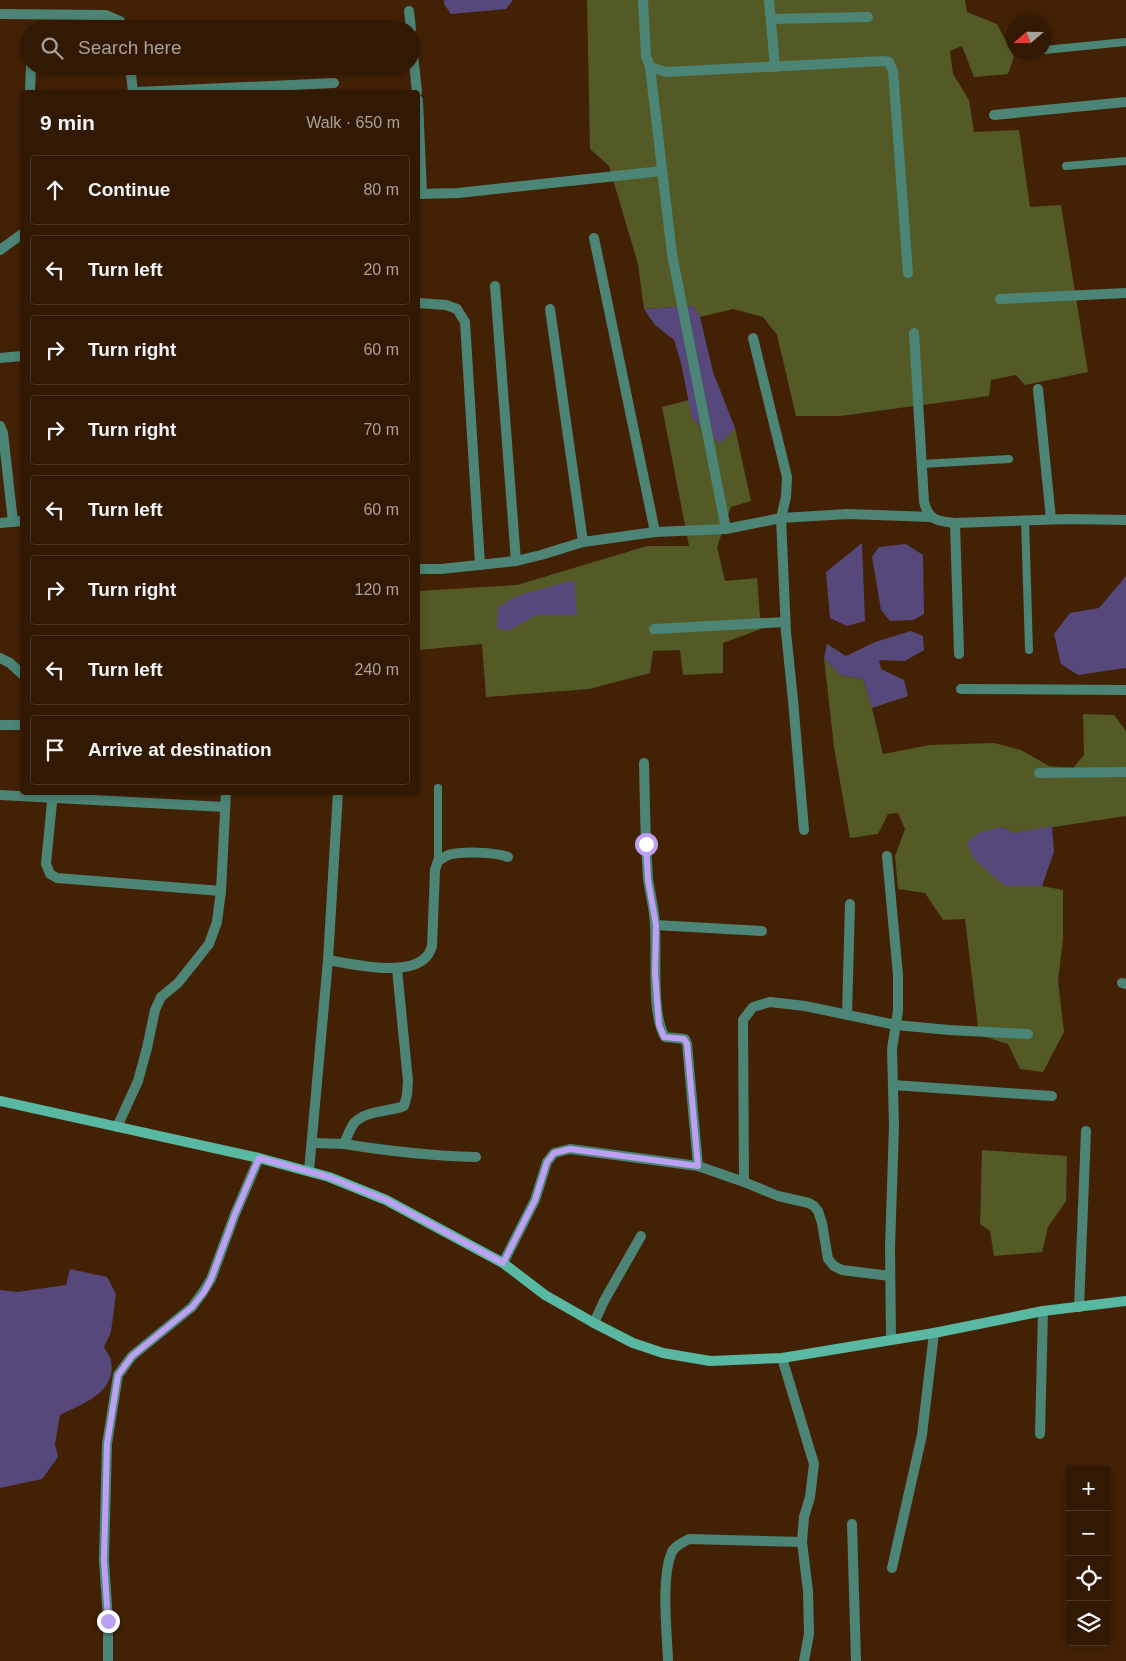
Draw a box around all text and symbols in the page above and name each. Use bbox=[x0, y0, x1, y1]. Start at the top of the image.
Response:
north arrow bbox=[1006, 15, 1051, 60]
search box bbox=[20, 20, 420, 75]
icon: search bbox=[38, 34, 66, 62]
text: Search here bbox=[78, 37, 182, 58]
text: 9 min bbox=[40, 111, 95, 134]
text: Walk · 650 m bbox=[306, 114, 400, 131]
icon: ahead bbox=[41, 176, 69, 204]
text: Continue bbox=[88, 179, 170, 200]
text: 80 m bbox=[363, 181, 399, 198]
icon: left bbox=[41, 256, 69, 284]
text: Turn left bbox=[88, 259, 163, 280]
text: 20 m bbox=[363, 261, 399, 278]
icon: right bbox=[41, 336, 69, 364]
text: Turn right bbox=[88, 339, 176, 360]
text: 60 m bbox=[363, 341, 399, 358]
icon: right bbox=[41, 416, 69, 444]
text: Turn right bbox=[88, 419, 176, 440]
text: 70 m bbox=[363, 421, 399, 438]
icon: left bbox=[41, 496, 69, 524]
text: Turn left bbox=[88, 499, 163, 520]
text: 60 m bbox=[363, 501, 399, 518]
icon: right bbox=[41, 576, 69, 604]
text: Turn right bbox=[88, 579, 176, 600]
text: 120 m bbox=[355, 581, 399, 598]
icon: left bbox=[41, 656, 69, 684]
text: Turn left bbox=[88, 659, 163, 680]
text: 240 m bbox=[355, 661, 399, 678]
icon: arrive bbox=[41, 736, 69, 764]
text: Arrive at destination bbox=[88, 739, 272, 760]
route start bbox=[635, 833, 658, 856]
map controls bbox=[1066, 1466, 1111, 1646]
button: + bbox=[1066, 1466, 1111, 1511]
button: − bbox=[1066, 1511, 1111, 1556]
button: locate bbox=[1066, 1556, 1111, 1601]
button: layers bbox=[1066, 1601, 1111, 1646]
route end bbox=[97, 1610, 120, 1633]

